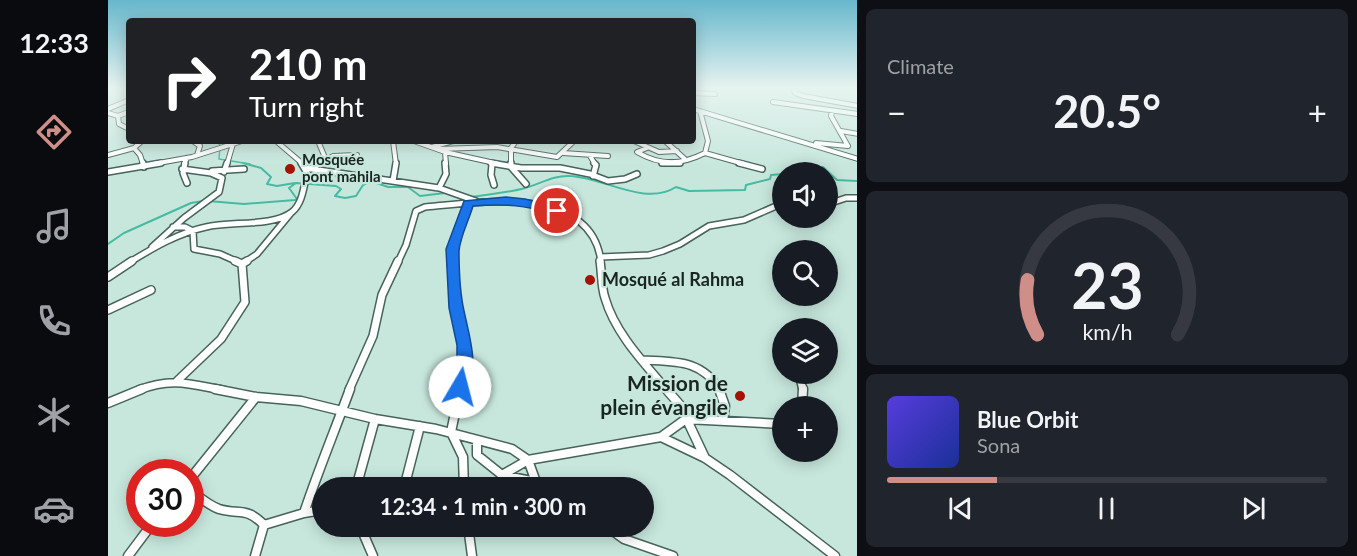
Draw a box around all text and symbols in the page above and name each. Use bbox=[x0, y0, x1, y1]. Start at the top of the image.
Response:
text: 12:33 bbox=[19, 26, 89, 59]
text: 210 m bbox=[249, 39, 367, 89]
icon: right bbox=[150, 42, 228, 120]
text: Climate bbox=[887, 54, 954, 78]
text: 20.5° bbox=[1053, 84, 1161, 138]
text: Turn right bbox=[249, 90, 364, 123]
text: − bbox=[887, 92, 906, 132]
text: + bbox=[1308, 92, 1327, 132]
icon: directions bbox=[33, 111, 75, 153]
place label: Mosquée pont mahila bbox=[302, 150, 381, 185]
marker: Mosquée pont mahila bbox=[283, 162, 297, 176]
map controls bbox=[772, 162, 838, 462]
button: sound bbox=[772, 162, 838, 228]
pin bbox=[531, 185, 582, 236]
icon: arrive bbox=[540, 194, 573, 227]
icon: music bbox=[33, 205, 75, 247]
button: search bbox=[772, 240, 838, 306]
text: 23 bbox=[1071, 247, 1143, 322]
place label: Mosqué al Rahma bbox=[602, 268, 744, 290]
marker: Mosqué al Rahma bbox=[583, 273, 597, 287]
icon: phone bbox=[33, 300, 75, 342]
button: layers bbox=[772, 318, 838, 384]
text: km/h bbox=[1082, 319, 1132, 345]
position arrow bbox=[428, 355, 492, 419]
place label: Mission de plein évangile bbox=[600, 370, 728, 419]
marker: Mission de plein évangile bbox=[733, 389, 747, 403]
icon: climate bbox=[33, 394, 75, 436]
button: + bbox=[772, 396, 838, 462]
text: Blue Orbit bbox=[977, 406, 1078, 433]
text: Sona bbox=[977, 433, 1020, 457]
speed limit sign: 30 bbox=[126, 459, 204, 537]
icon: car bbox=[33, 488, 75, 530]
icon: previous bbox=[944, 492, 977, 525]
icon: pause bbox=[1090, 492, 1123, 525]
icon: next bbox=[1237, 492, 1270, 525]
text: 12:34 · 1 min · 300 m bbox=[380, 493, 586, 520]

